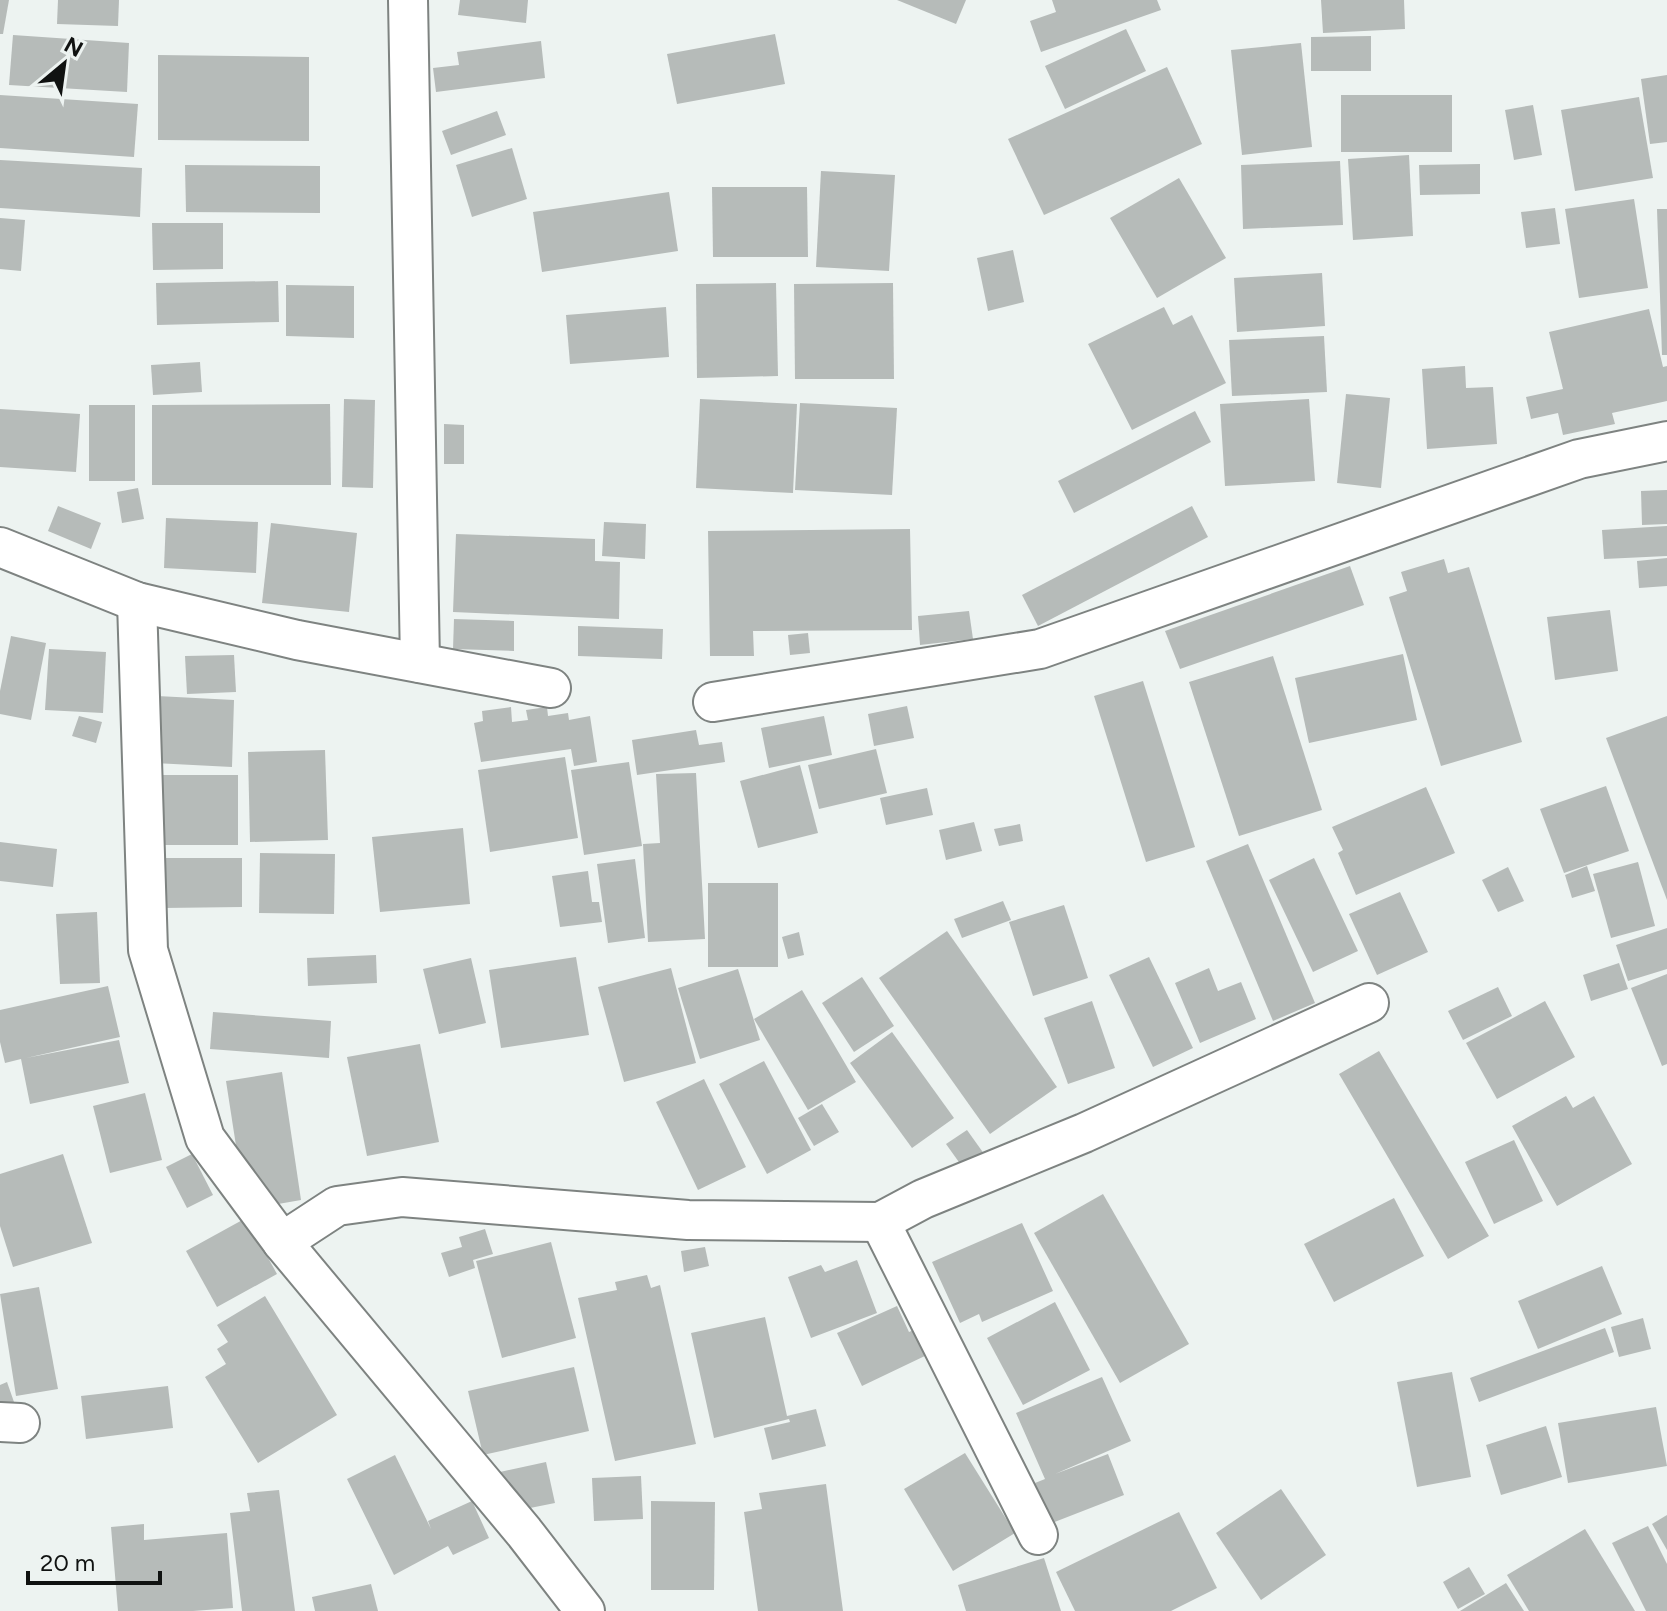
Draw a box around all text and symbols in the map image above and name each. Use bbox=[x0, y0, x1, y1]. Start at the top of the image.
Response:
north arrow bbox=[24, 24, 104, 104]
text: N bbox=[59, 31, 87, 63]
scale bar bbox=[28, 1535, 160, 1585]
text: 20 m bbox=[40, 1548, 95, 1577]

